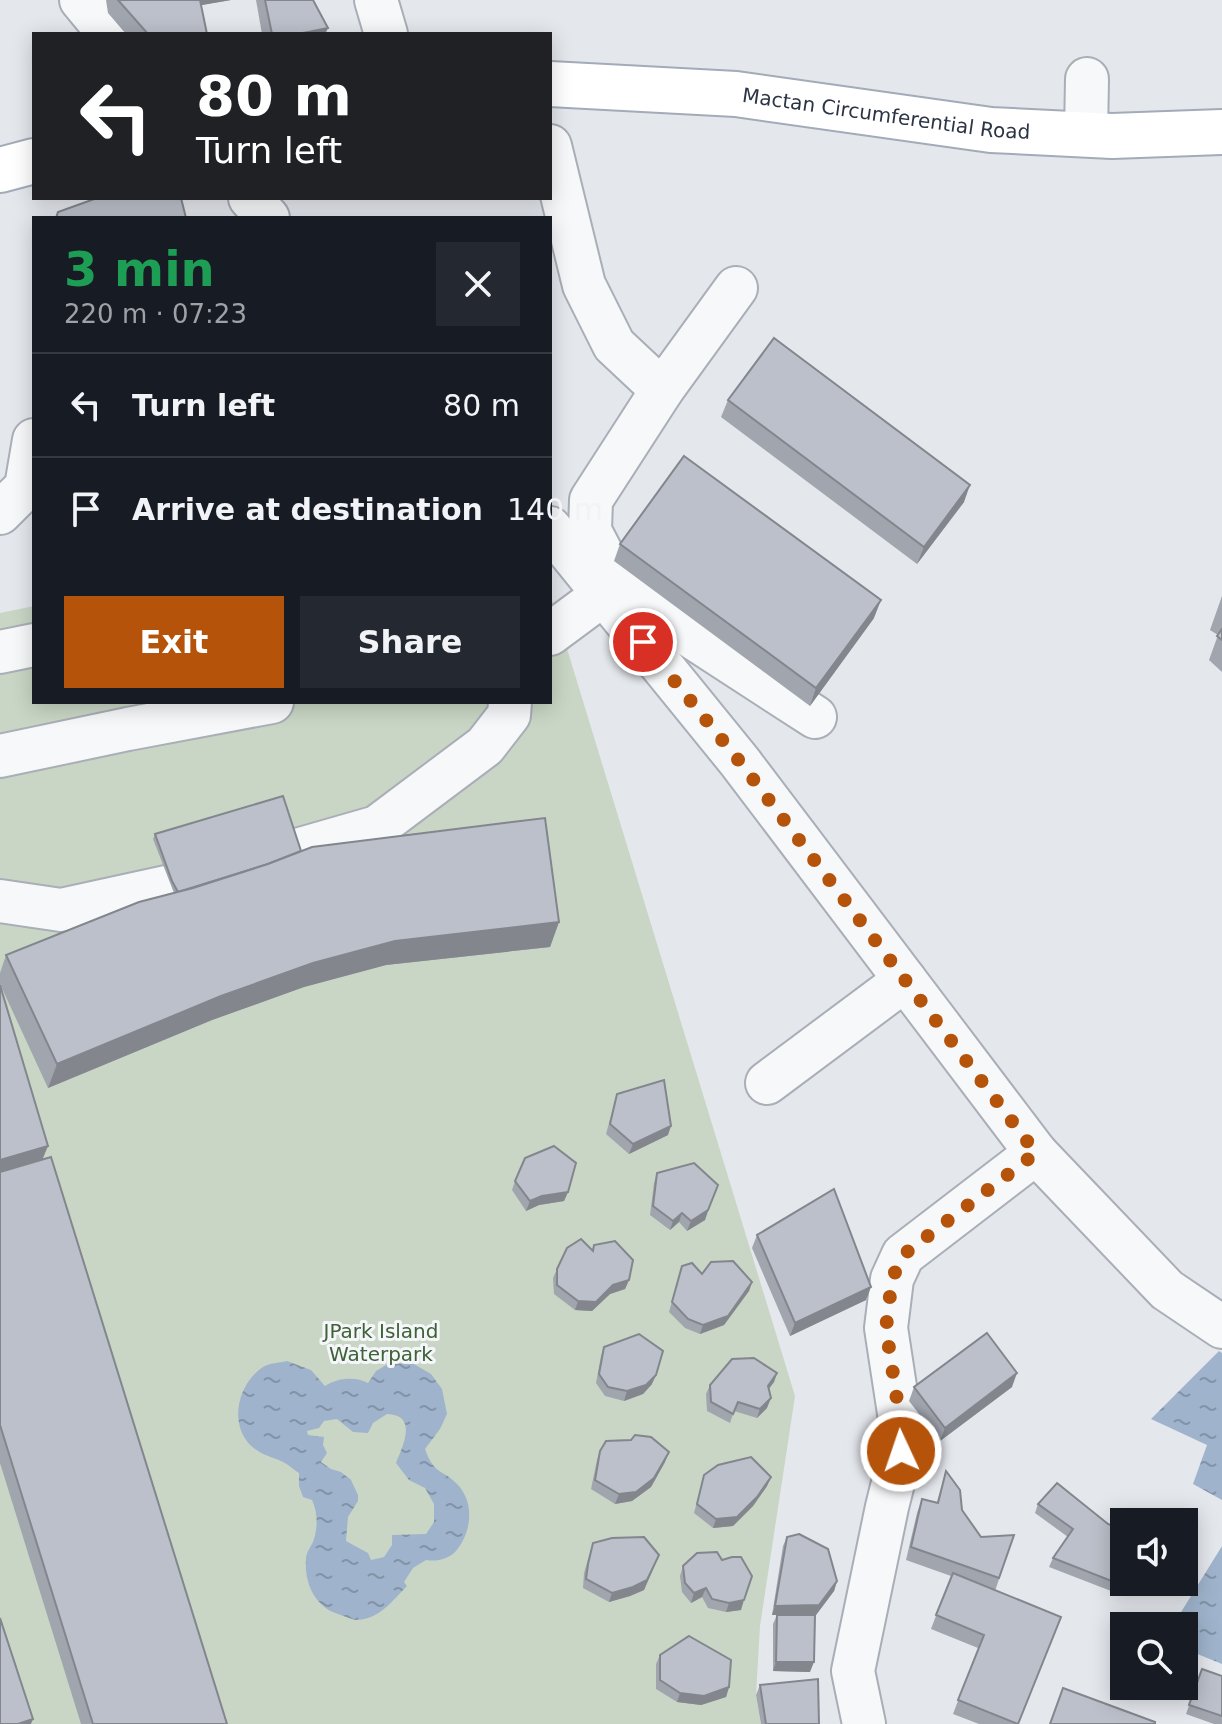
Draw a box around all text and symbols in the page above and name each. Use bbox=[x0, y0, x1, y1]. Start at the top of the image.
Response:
text: 80 m bbox=[196, 63, 352, 128]
icon: left bbox=[64, 64, 168, 168]
street label: Mactan Circumferential Road bbox=[741, 83, 1031, 144]
text: Turn left bbox=[196, 130, 342, 171]
text: 3 min bbox=[64, 241, 215, 297]
button: close bbox=[436, 242, 520, 326]
text: 220 m · 07:23 bbox=[64, 299, 247, 329]
icon: left bbox=[64, 383, 108, 427]
text: Turn left bbox=[132, 388, 275, 423]
text: 80 m bbox=[443, 388, 520, 423]
icon: arrive bbox=[64, 487, 108, 531]
text: Arrive at destination bbox=[132, 492, 483, 527]
text: 140 m bbox=[507, 492, 603, 527]
button: Exit bbox=[64, 596, 284, 688]
button: Share bbox=[300, 596, 520, 688]
pin bbox=[609, 608, 677, 676]
icon: arrive bbox=[621, 620, 665, 664]
park label: JPark Island Waterpark bbox=[322, 1319, 438, 1366]
position arrow bbox=[859, 1409, 943, 1493]
map controls bbox=[1110, 1508, 1198, 1700]
button: sound bbox=[1110, 1508, 1198, 1596]
button: search bbox=[1110, 1612, 1198, 1700]

